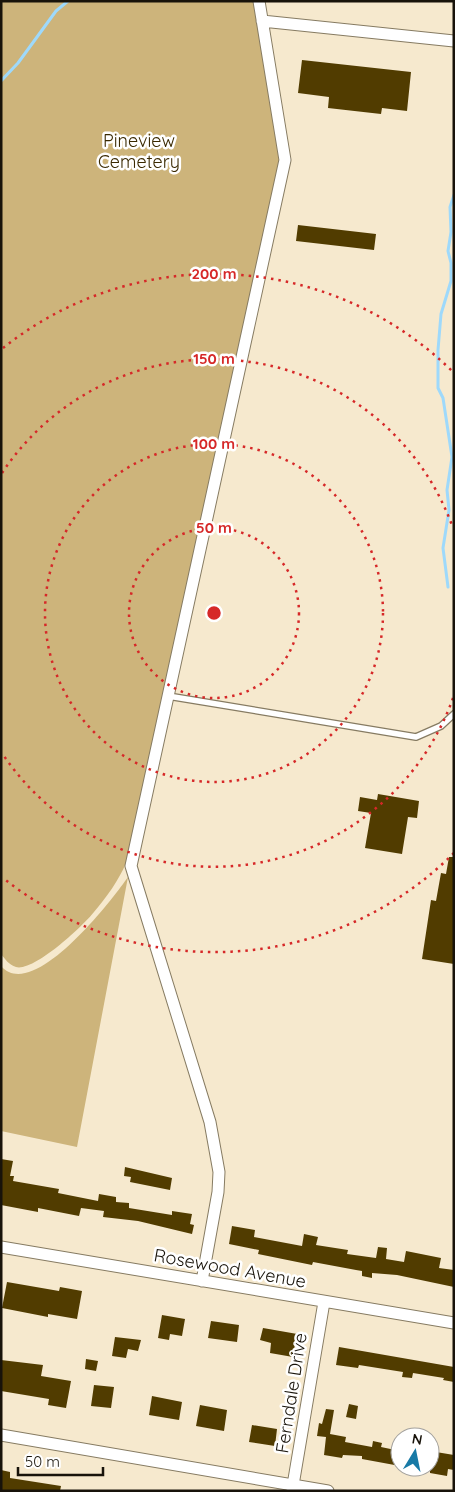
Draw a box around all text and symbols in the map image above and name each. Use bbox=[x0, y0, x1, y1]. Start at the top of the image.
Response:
park label: Pineview Cemetery bbox=[98, 129, 180, 173]
text: 200 m bbox=[192, 264, 237, 283]
text: 150 m bbox=[193, 349, 235, 368]
text: 100 m bbox=[193, 434, 235, 453]
text: 50 m bbox=[196, 518, 232, 537]
centre of rings bbox=[205, 604, 223, 622]
street label: Rosewood Avenue bbox=[152, 1243, 308, 1293]
street label: Ferndale Drive bbox=[270, 1331, 312, 1455]
north arrow bbox=[390, 1427, 440, 1477]
text: N bbox=[411, 1429, 424, 1449]
scale bar bbox=[18, 1444, 102, 1476]
text: 50 m bbox=[25, 1452, 60, 1471]

